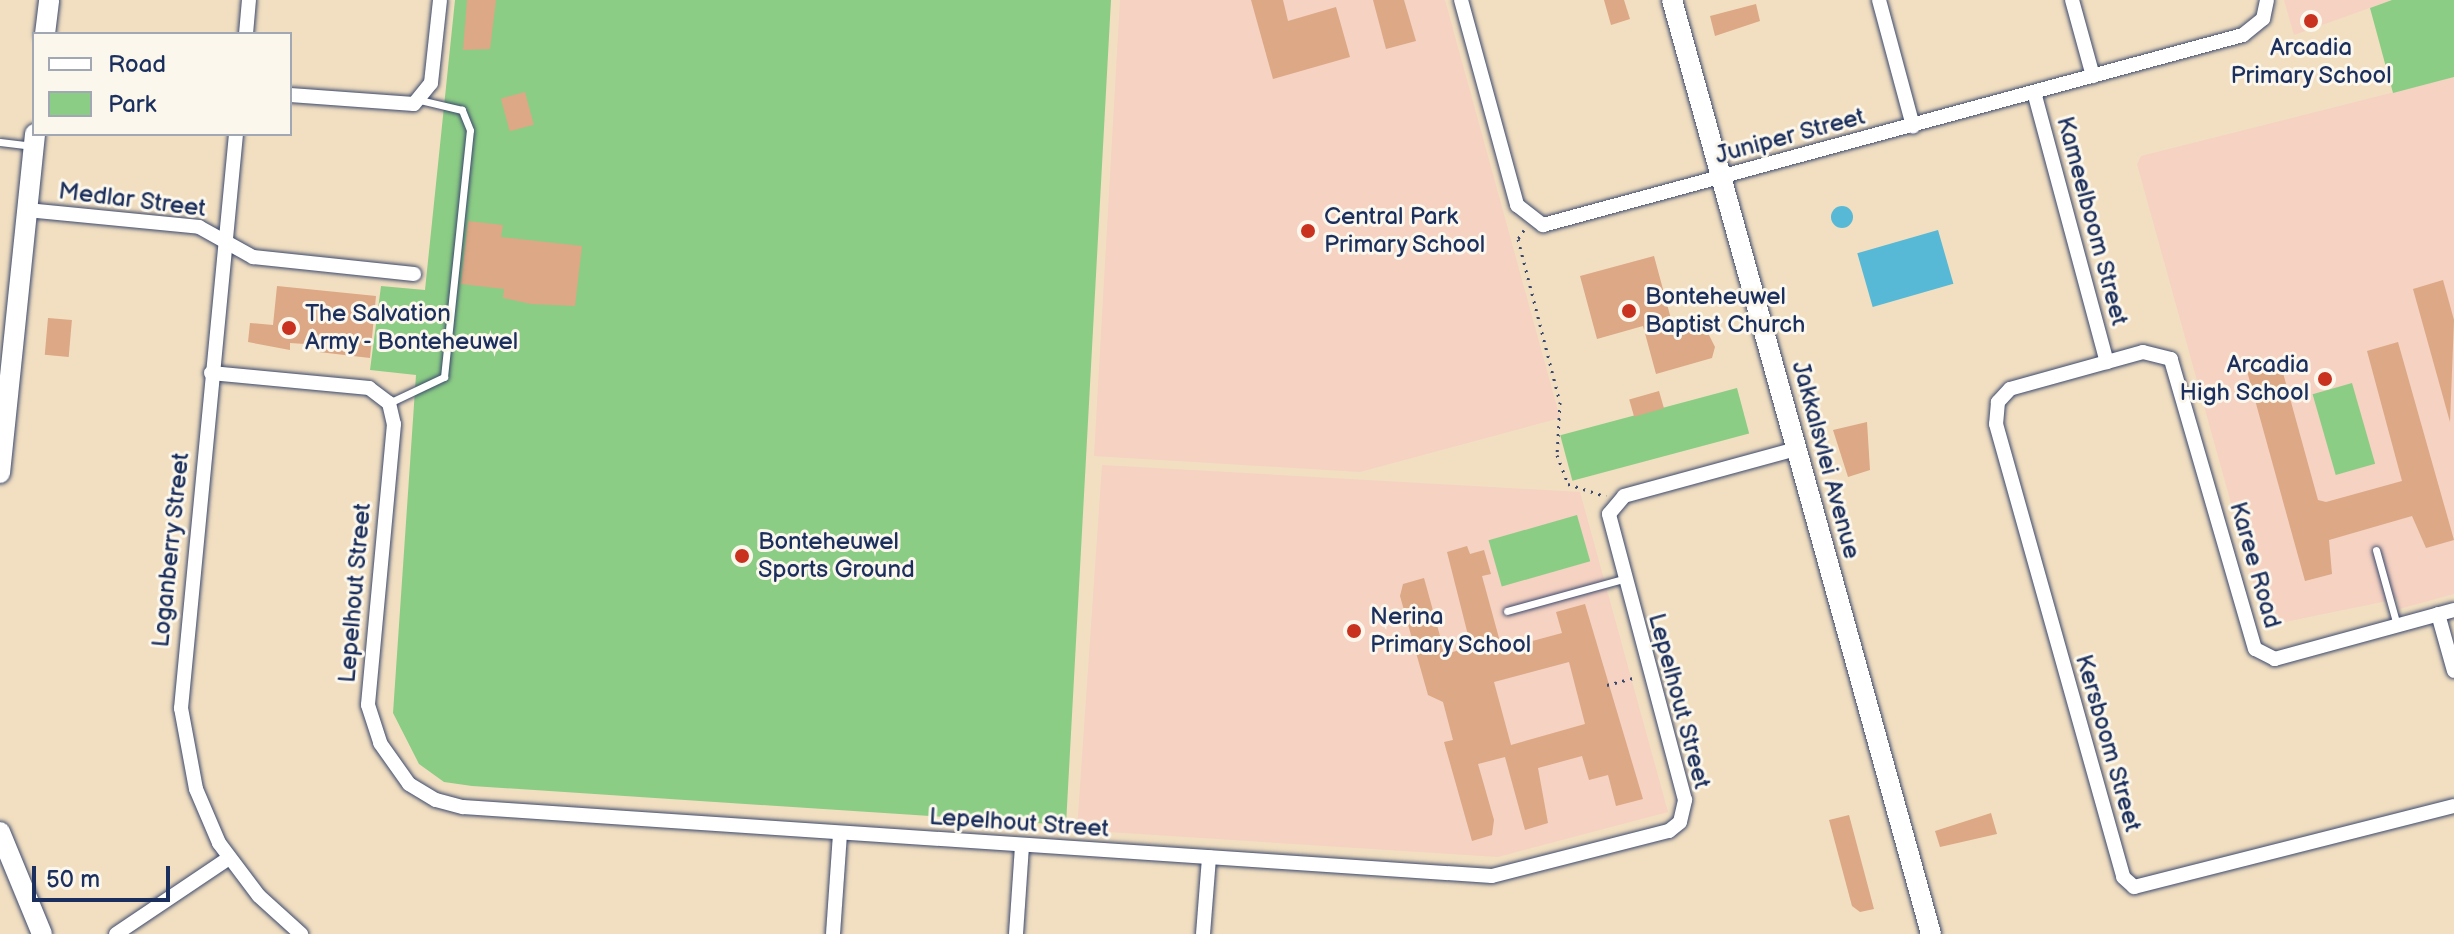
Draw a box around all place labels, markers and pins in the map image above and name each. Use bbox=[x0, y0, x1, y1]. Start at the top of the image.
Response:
marker: Arcadia Primary School bbox=[2302, 12, 2320, 30]
place label: Arcadia Primary School bbox=[2229, 34, 2393, 90]
place label: Central Park Primary School bbox=[1324, 203, 1487, 259]
marker: Central Park Primary School bbox=[1299, 222, 1317, 240]
place label: Bonteheuwel Baptist Church bbox=[1645, 283, 1805, 339]
place label: The Salvation Army - Bonteheuwel bbox=[305, 300, 522, 356]
marker: Bonteheuwel Baptist Church bbox=[1620, 302, 1638, 320]
marker: The Salvation Army - Bonteheuwel bbox=[280, 319, 298, 337]
place label: Arcadia High School bbox=[2179, 351, 2309, 407]
marker: Arcadia High School bbox=[2316, 370, 2334, 388]
place label: Bonteheuwel Sports Ground bbox=[758, 528, 915, 584]
marker: Bonteheuwel Sports Ground bbox=[733, 547, 751, 565]
place label: Nerina Primary School bbox=[1370, 603, 1533, 659]
marker: Nerina Primary School bbox=[1345, 622, 1363, 640]

